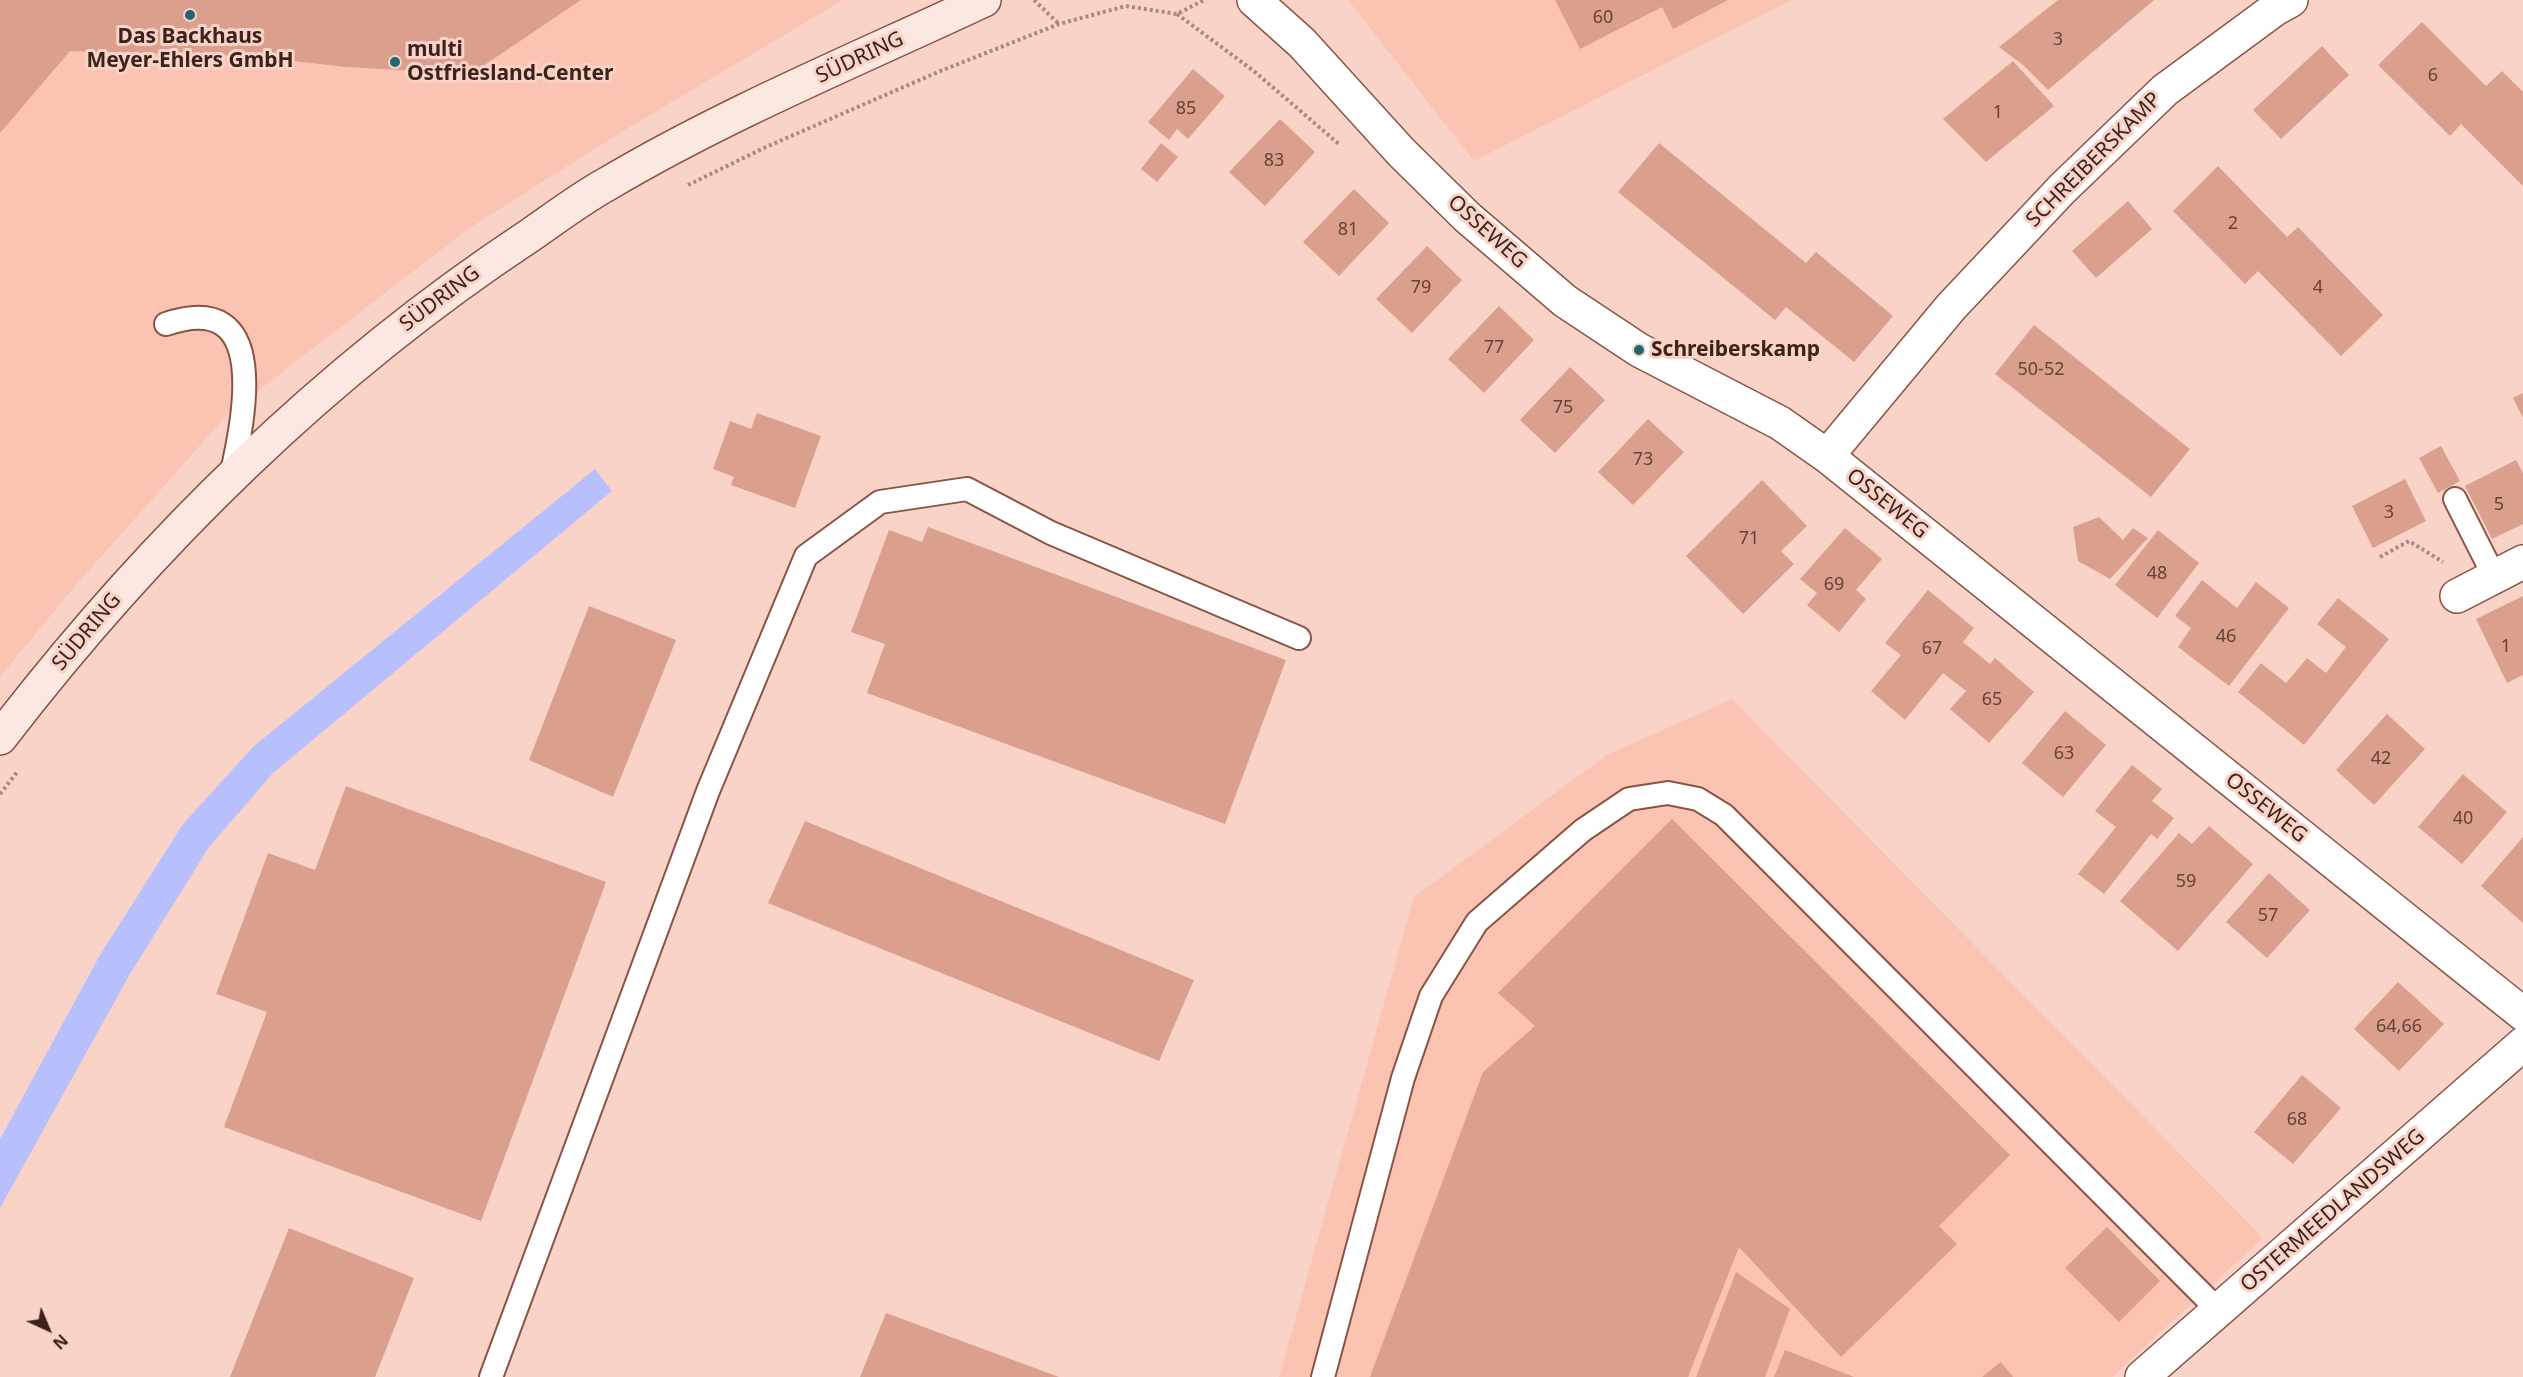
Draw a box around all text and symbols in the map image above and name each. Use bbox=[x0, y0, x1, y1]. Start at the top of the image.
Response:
house number: 60 bbox=[1593, 7, 1613, 29]
marker: Das Backhaus Meyer-Ehlers GmbH bbox=[183, 8, 197, 22]
place label: Das Backhaus Meyer-Ehlers GmbH bbox=[86, 24, 294, 74]
street label: SÜDRING bbox=[812, 27, 908, 89]
house number: 3 bbox=[2053, 29, 2063, 51]
place label: multi Ostfriesland-Center bbox=[407, 37, 613, 87]
marker: multi Ostfriesland-Center bbox=[388, 55, 402, 69]
house number: 6 bbox=[2428, 65, 2438, 87]
street label: SCHREIBERSKAMP bbox=[2021, 87, 2167, 233]
house number: 85 bbox=[1176, 98, 1196, 120]
house number: 1 bbox=[1993, 102, 2003, 124]
house number: 83 bbox=[1264, 150, 1284, 172]
street label: OSSEWEG bbox=[1442, 190, 1532, 274]
house number: 2 bbox=[2228, 213, 2238, 235]
house number: 81 bbox=[1338, 219, 1358, 241]
street label: SÜDRING bbox=[395, 261, 485, 337]
house number: 79 bbox=[1411, 277, 1431, 299]
house number: 4 bbox=[2313, 277, 2323, 299]
house number: 77 bbox=[1484, 337, 1504, 359]
place label: Schreiberskamp bbox=[1651, 337, 1820, 363]
marker: Schreiberskamp bbox=[1632, 343, 1646, 357]
house number: 50-52 bbox=[2018, 359, 2064, 381]
house number: 75 bbox=[1553, 397, 1573, 419]
house number: 73 bbox=[1633, 449, 1653, 471]
street label: OSSEWEG bbox=[1841, 463, 1933, 545]
house number: 5 bbox=[2494, 494, 2504, 516]
house number: 3 bbox=[2384, 502, 2394, 524]
house number: 71 bbox=[1739, 528, 1759, 550]
house number: 48 bbox=[2147, 563, 2167, 585]
house number: 69 bbox=[1824, 574, 1844, 596]
street label: SÜDRING bbox=[47, 588, 127, 676]
house number: 46 bbox=[2216, 626, 2236, 648]
house number: 1 bbox=[2501, 636, 2511, 658]
house number: 67 bbox=[1922, 638, 1942, 660]
house number: 65 bbox=[1982, 689, 2002, 711]
house number: 63 bbox=[2054, 743, 2074, 765]
house number: 42 bbox=[2371, 748, 2391, 770]
street label: OSSEWEG bbox=[2220, 767, 2312, 849]
house number: 40 bbox=[2453, 808, 2473, 830]
house number: 59 bbox=[2176, 871, 2196, 893]
house number: 57 bbox=[2258, 905, 2278, 927]
house number: 64,66 bbox=[2376, 1016, 2422, 1038]
house number: 68 bbox=[2287, 1109, 2307, 1131]
street label: OSTERMEEDLANDSWEG bbox=[2236, 1124, 2430, 1298]
north arrow bbox=[18, 1299, 78, 1359]
text: N bbox=[48, 1330, 73, 1354]

